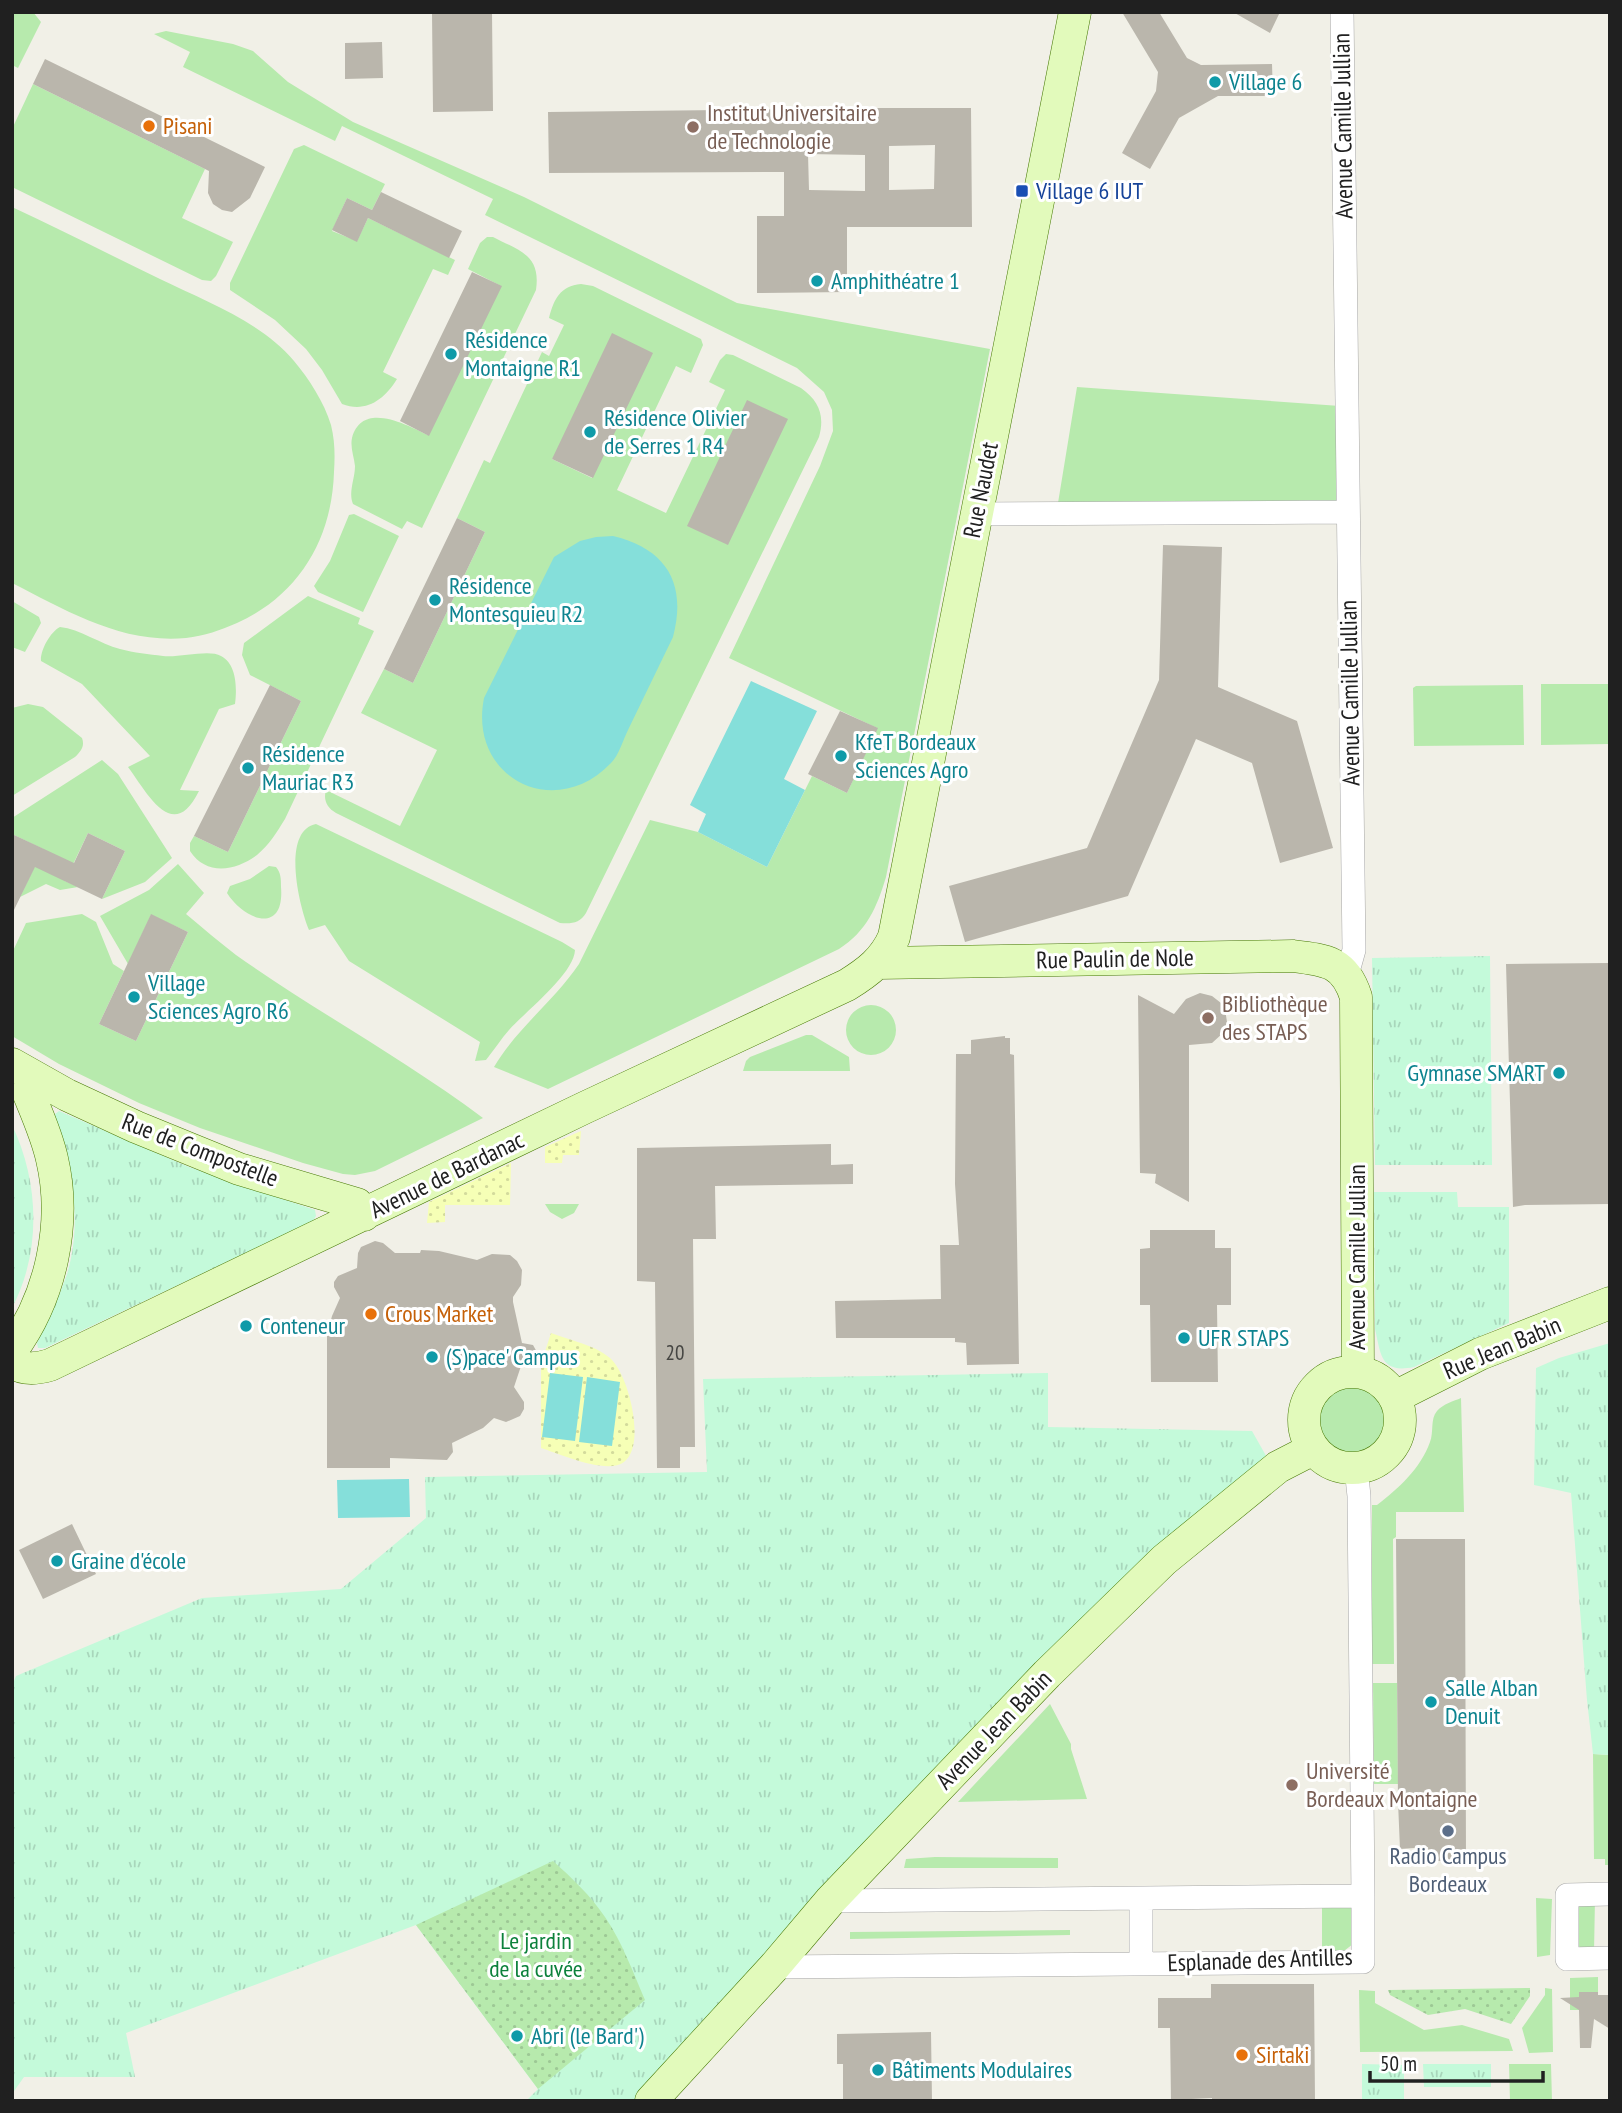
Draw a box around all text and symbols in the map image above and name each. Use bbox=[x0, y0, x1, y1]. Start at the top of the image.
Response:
street label: Avenue Camille Jullian bbox=[1325, 33, 1360, 219]
place label: Village 6 bbox=[1228, 66, 1302, 97]
marker: Village 6 bbox=[1207, 74, 1223, 90]
place label: Institut Universitaire de Technologie bbox=[707, 97, 877, 156]
place label: Pisani bbox=[163, 110, 213, 141]
marker: Pisani bbox=[141, 118, 157, 134]
marker: Institut Universitaire de Technologie bbox=[685, 119, 701, 135]
place label: Village 6 IUT bbox=[1035, 175, 1143, 206]
marker: Village 6 IUT bbox=[1014, 183, 1030, 199]
place label: Amphithéatre 1 bbox=[831, 265, 960, 296]
marker: Amphithéatre 1 bbox=[809, 273, 825, 289]
place label: Résidence Montaigne R1 bbox=[465, 324, 581, 383]
marker: Résidence Montaigne R1 bbox=[443, 346, 459, 362]
place label: Résidence Olivier de Serres 1 R4 bbox=[604, 402, 747, 461]
marker: Résidence Olivier de Serres 1 R4 bbox=[582, 424, 598, 440]
street label: Rue Naudet bbox=[956, 439, 1005, 540]
place label: Résidence Montesquieu R2 bbox=[449, 570, 583, 629]
marker: Résidence Montesquieu R2 bbox=[427, 592, 443, 608]
street label: Avenue Camille Jullian bbox=[1332, 600, 1367, 786]
place label: KfeT Bordeaux Sciences Agro bbox=[855, 726, 976, 785]
place label: Résidence Mauriac R3 bbox=[262, 738, 354, 797]
marker: KfeT Bordeaux Sciences Agro bbox=[833, 748, 849, 764]
marker: Résidence Mauriac R3 bbox=[240, 760, 256, 776]
street label: Rue Paulin de Nole bbox=[1036, 942, 1194, 975]
place label: Village Sciences Agro R6 bbox=[147, 967, 289, 1026]
place label: Bibliothèque des STAPS bbox=[1222, 988, 1328, 1047]
marker: Village Sciences Agro R6 bbox=[126, 989, 142, 1005]
marker: Bibliothèque des STAPS bbox=[1200, 1010, 1216, 1026]
place label: Gymnase SMART bbox=[1407, 1057, 1545, 1088]
marker: Gymnase SMART bbox=[1551, 1065, 1567, 1081]
street label: Rue de Compostelle bbox=[118, 1106, 283, 1194]
street label: Avenue de Bardanac bbox=[365, 1124, 529, 1225]
street label: Avenue Camille Jullian bbox=[1341, 1164, 1372, 1350]
place label: Crous Market bbox=[385, 1298, 494, 1329]
marker: Crous Market bbox=[363, 1306, 379, 1322]
street label: Rue Jean Babin bbox=[1438, 1309, 1565, 1386]
place label: Conteneur bbox=[260, 1310, 345, 1341]
marker: Conteneur bbox=[238, 1318, 254, 1334]
place label: UFR STAPS bbox=[1198, 1322, 1289, 1353]
marker: UFR STAPS bbox=[1176, 1330, 1192, 1346]
house number: 20 bbox=[666, 1339, 684, 1366]
place label: (S)pace' Campus bbox=[446, 1341, 578, 1372]
marker: (S)pace' Campus bbox=[424, 1349, 440, 1365]
place label: Graine d'école bbox=[71, 1545, 186, 1576]
marker: Graine d'école bbox=[49, 1553, 65, 1569]
street label: Avenue Jean Babin bbox=[929, 1664, 1058, 1796]
place label: Salle Alban Denuit bbox=[1445, 1672, 1538, 1731]
marker: Salle Alban Denuit bbox=[1423, 1694, 1439, 1710]
place label: Université Bordeaux Montaigne bbox=[1306, 1755, 1477, 1814]
marker: Université Bordeaux Montaigne bbox=[1284, 1777, 1300, 1793]
marker: Radio Campus Bordeaux bbox=[1440, 1823, 1456, 1839]
place label: Radio Campus Bordeaux bbox=[1389, 1840, 1507, 1899]
park label: Le jardin de la cuvée bbox=[489, 1925, 583, 1984]
street label: Esplanade des Antilles bbox=[1167, 1941, 1353, 1978]
place label: Abri (le Bard') bbox=[531, 2020, 644, 2051]
marker: Abri (le Bard') bbox=[509, 2028, 525, 2044]
place label: Sirtaki bbox=[1256, 2039, 1309, 2070]
scale bar bbox=[1370, 2039, 1543, 2084]
marker: Sirtaki bbox=[1234, 2047, 1250, 2063]
text: 50 m bbox=[1380, 2050, 1417, 2077]
place label: Bâtiments Modulaires bbox=[892, 2054, 1072, 2085]
marker: Bâtiments Modulaires bbox=[870, 2062, 886, 2078]

